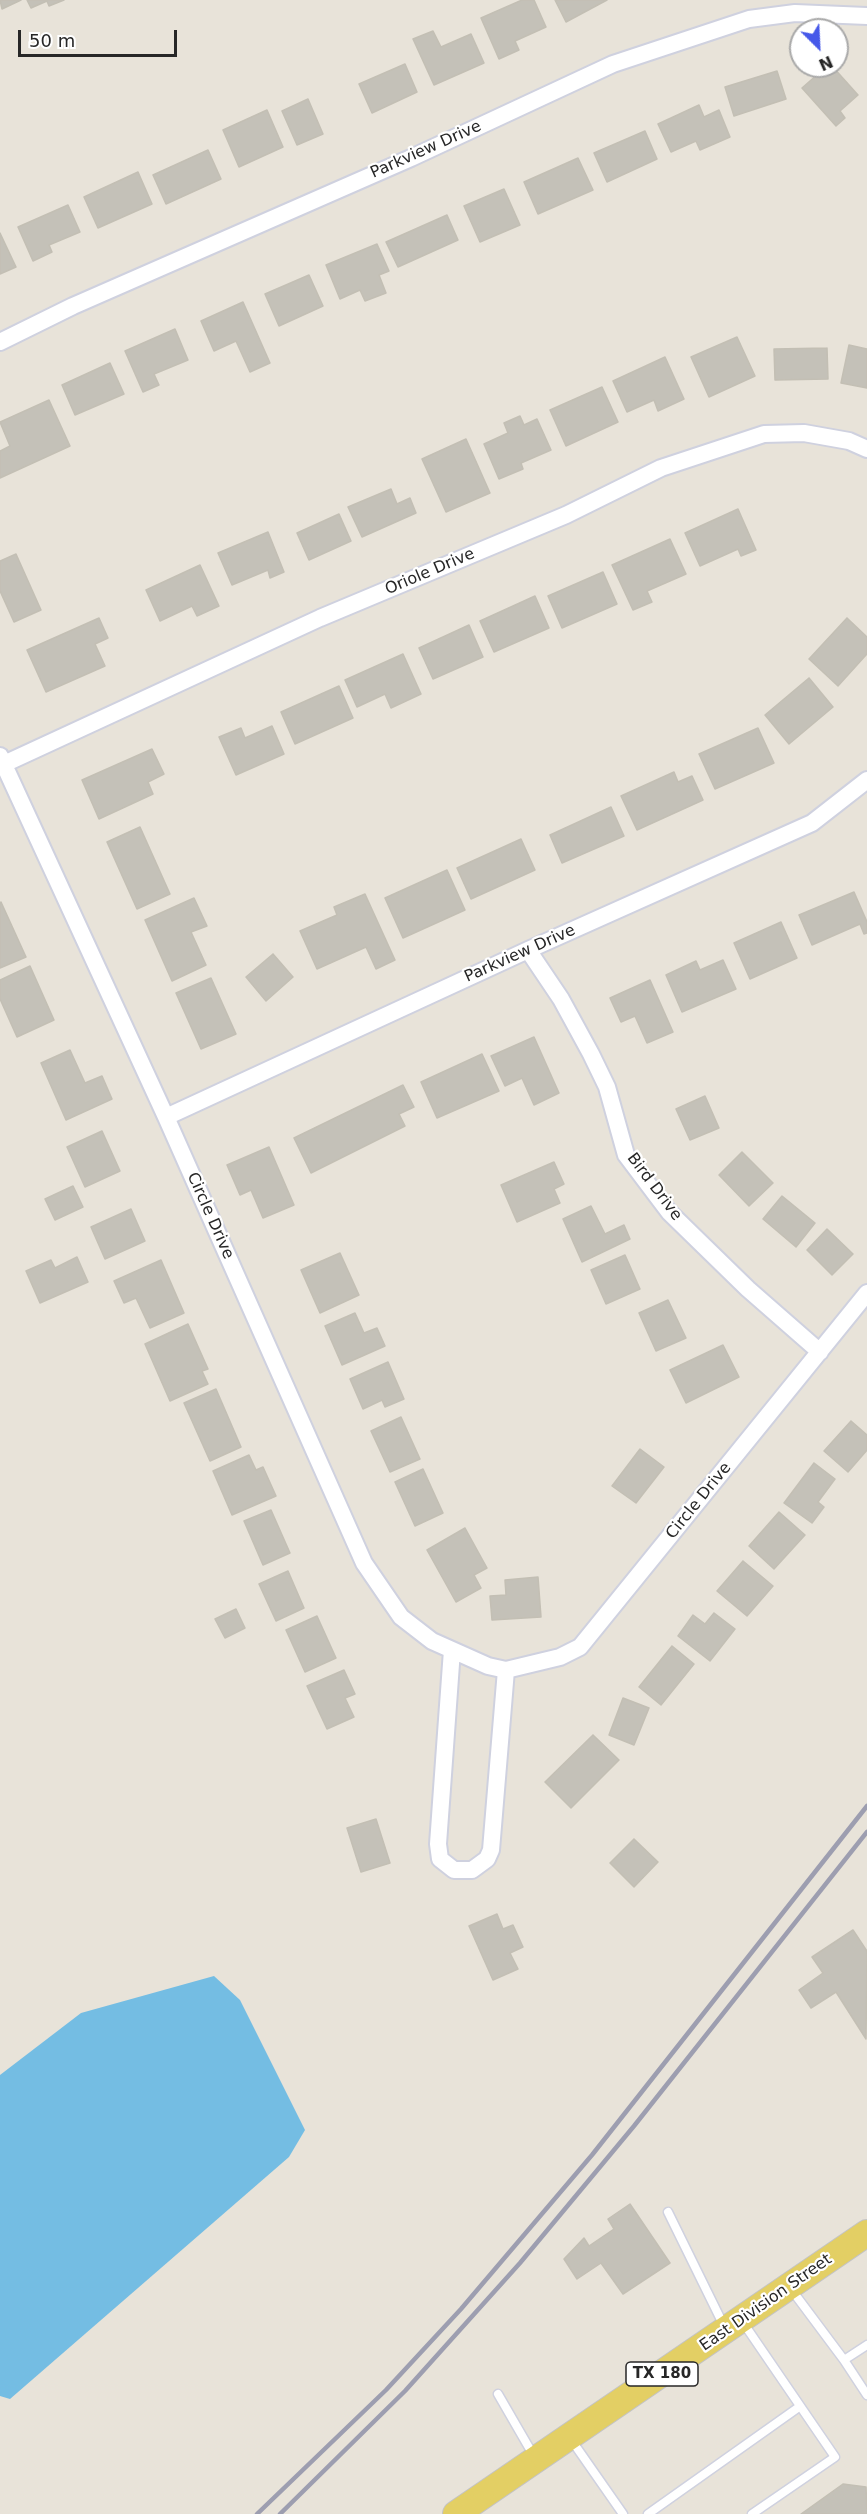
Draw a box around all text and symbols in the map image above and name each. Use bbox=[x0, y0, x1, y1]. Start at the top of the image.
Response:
scale bar bbox=[21, 18, 180, 56]
north arrow bbox=[789, 18, 849, 78]
text: 50 m bbox=[29, 30, 75, 51]
text: N bbox=[816, 52, 836, 74]
street label: Parkview Drive bbox=[368, 117, 484, 183]
street label: Oriole Drive bbox=[382, 545, 478, 599]
street label: Parkview Drive bbox=[462, 921, 578, 987]
street label: Bird Drive bbox=[622, 1149, 686, 1225]
street label: Circle Drive bbox=[182, 1170, 238, 1262]
street label: Circle Drive bbox=[662, 1459, 736, 1543]
street label: East Division Street bbox=[696, 2250, 836, 2356]
road number: TX 180 bbox=[626, 2362, 698, 2386]

